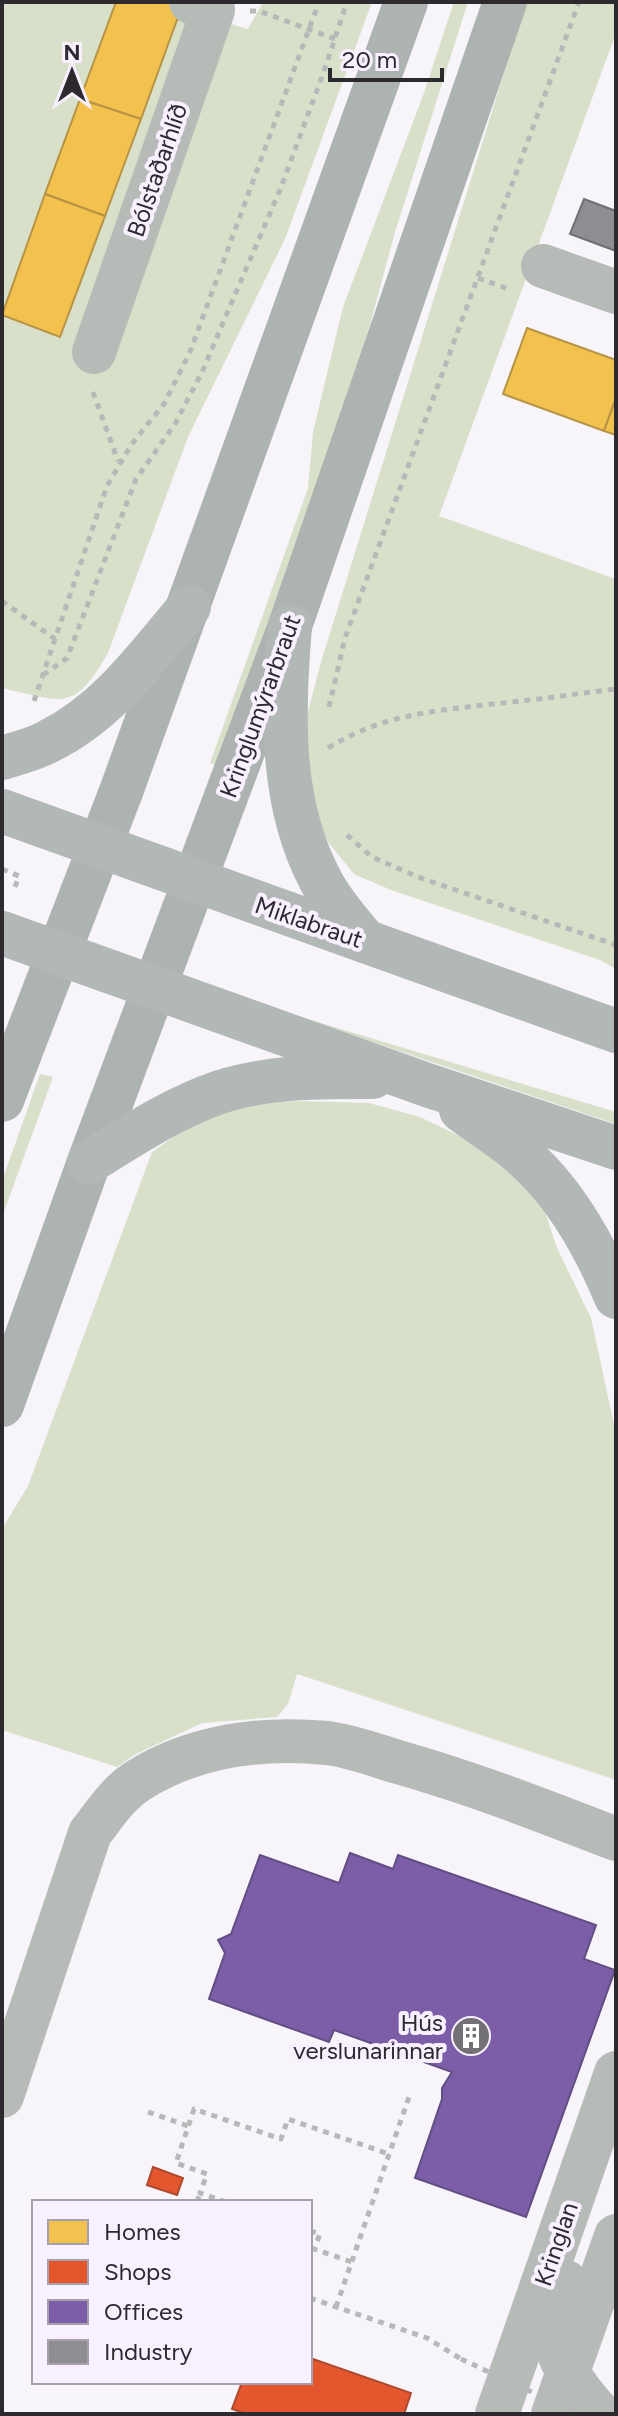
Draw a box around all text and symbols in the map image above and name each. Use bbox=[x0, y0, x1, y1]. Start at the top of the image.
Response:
north arrow bbox=[32, 32, 112, 112]
scale bar bbox=[330, 32, 442, 82]
text: N bbox=[63, 39, 81, 66]
text: 20 m bbox=[342, 45, 397, 74]
street label: Bólstaðarhlíð bbox=[121, 100, 193, 240]
street label: Kringlumýrarbraut bbox=[213, 611, 307, 801]
street label: Miklabraut bbox=[251, 890, 367, 954]
place label: Hús verslunarinnar bbox=[293, 2008, 443, 2065]
building icon: Hús verslunarinnar bbox=[450, 2015, 492, 2057]
street label: Kringlan bbox=[528, 2198, 584, 2290]
legend bbox=[32, 2200, 312, 2384]
text: Homes bbox=[104, 2217, 181, 2246]
text: Shops bbox=[104, 2257, 171, 2286]
text: Offices bbox=[104, 2297, 183, 2326]
text: Industry bbox=[104, 2337, 193, 2366]

